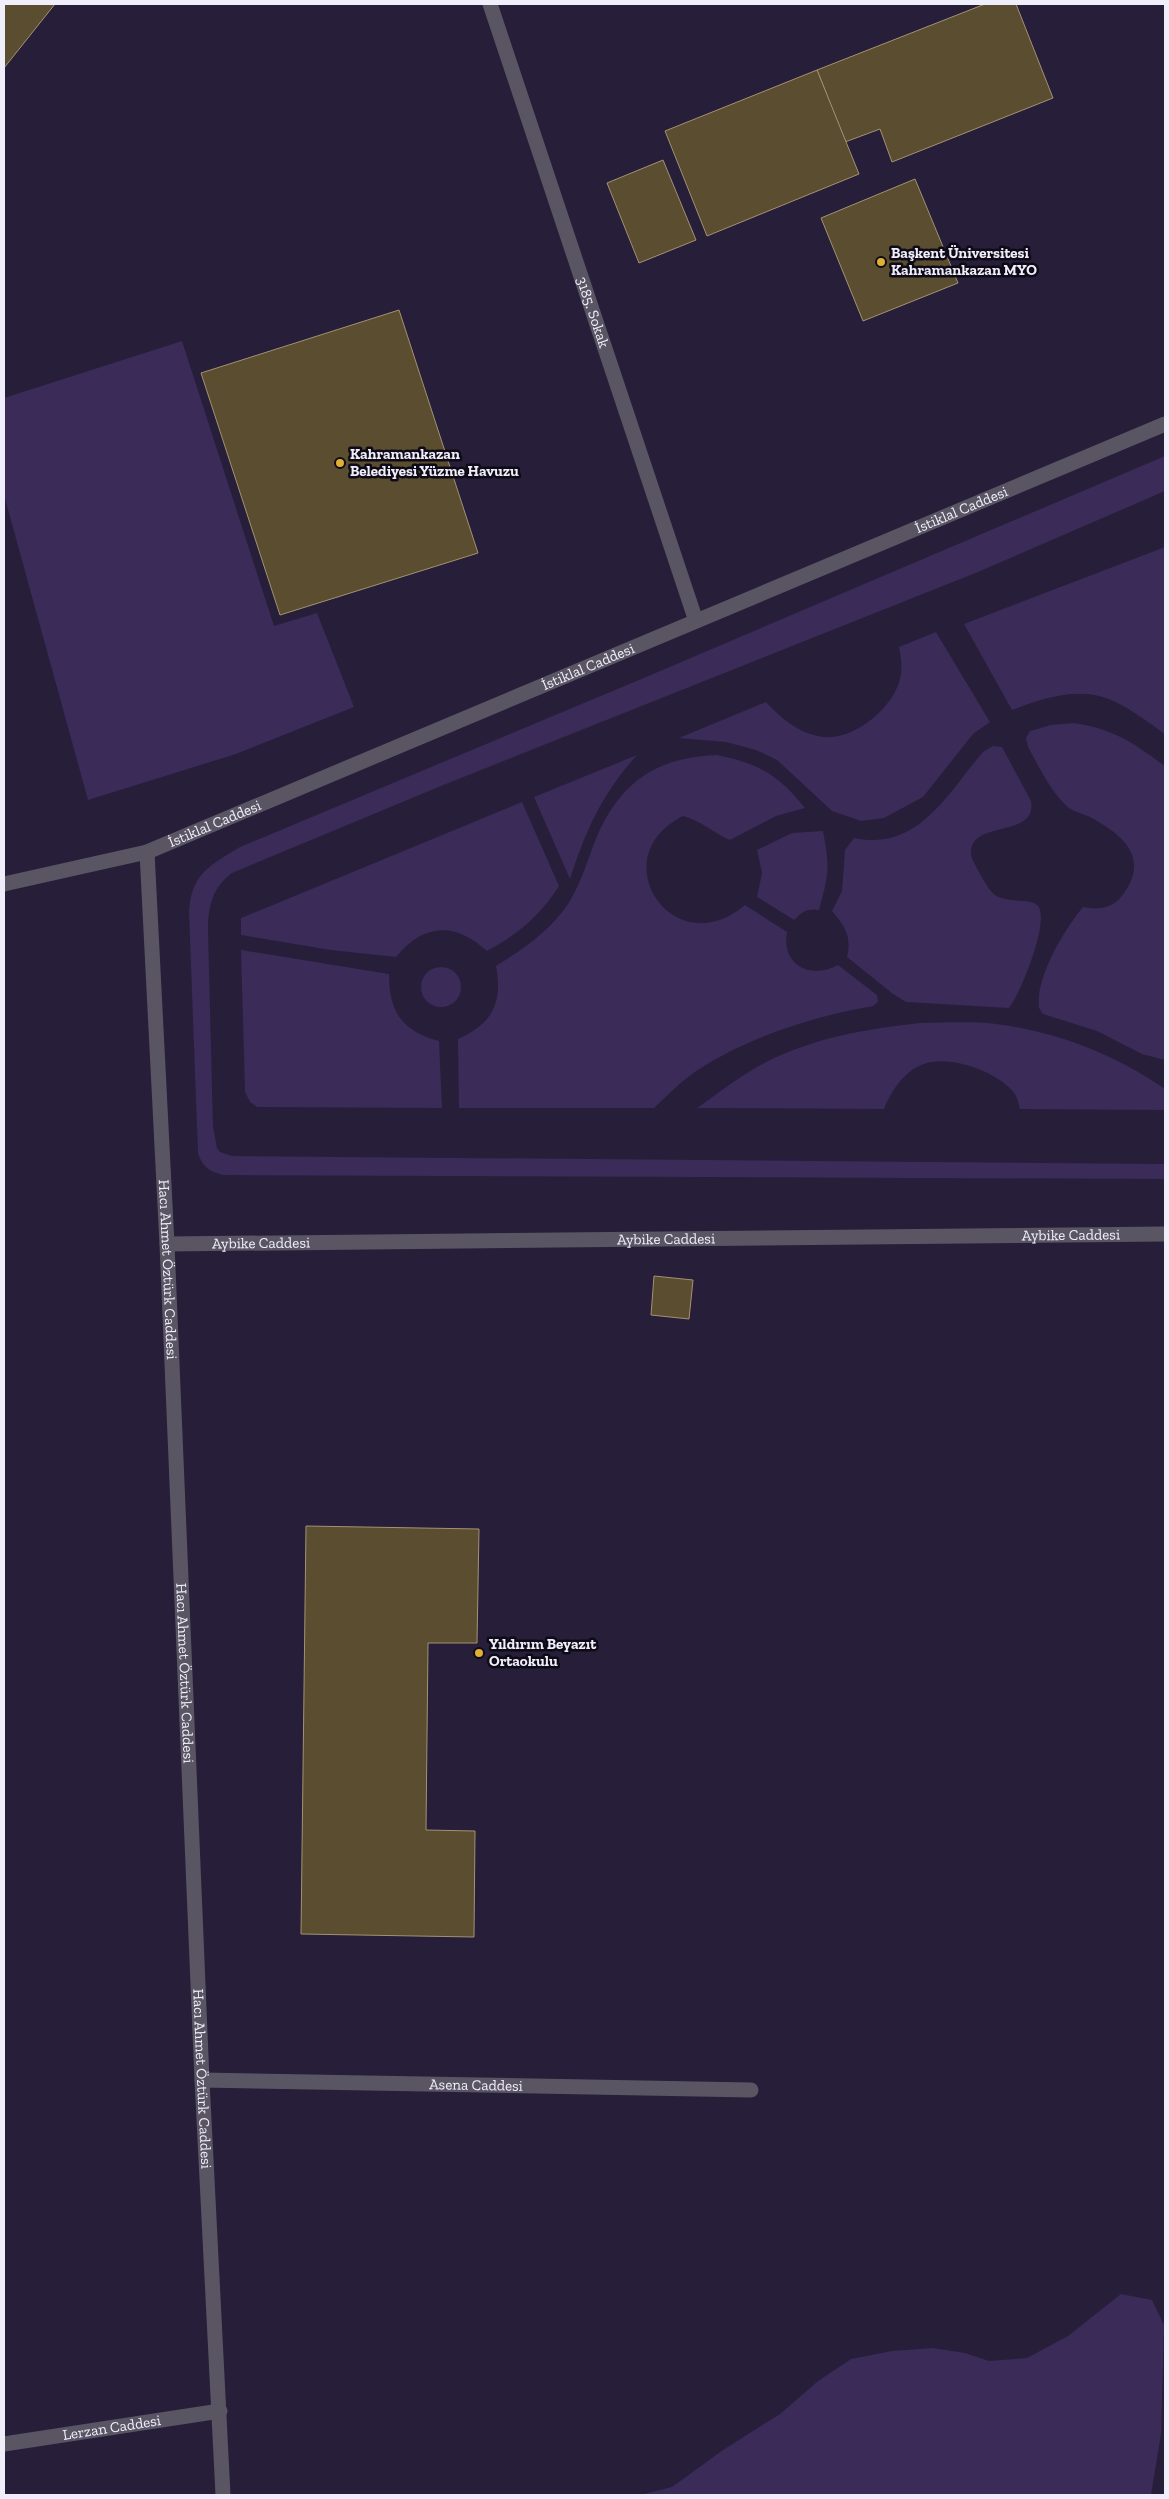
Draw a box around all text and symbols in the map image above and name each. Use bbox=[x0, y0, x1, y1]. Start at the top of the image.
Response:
place label: Başkent Üniversitesi Kahramankazan MYO bbox=[891, 244, 1037, 279]
marker: Başkent Üniversitesi Kahramankazan MYO bbox=[875, 256, 887, 268]
street label: 3185. Sokak bbox=[573, 274, 613, 350]
place label: Kahramankazan Belediyesi Yüzme Havuzu bbox=[350, 445, 519, 480]
marker: Kahramankazan Belediyesi Yüzme Havuzu bbox=[334, 457, 346, 469]
street label: İstiklal Caddesi bbox=[912, 482, 1010, 537]
street label: İstiklal Caddesi bbox=[539, 639, 637, 694]
street label: İstiklal Caddesi bbox=[166, 796, 264, 851]
street label: Hacı Ahmet Öztürk Caddesi bbox=[155, 1179, 181, 1360]
street label: Aybike Caddesi bbox=[1022, 1225, 1120, 1244]
street label: Aybike Caddesi bbox=[617, 1230, 715, 1248]
street label: Aybike Caddesi bbox=[212, 1234, 310, 1253]
street label: Hacı Ahmet Öztürk Caddesi bbox=[172, 1583, 198, 1764]
place label: Yıldırım Beyazıt Ortaokulu bbox=[489, 1635, 597, 1670]
marker: Yıldırım Beyazıt Ortaokulu bbox=[473, 1647, 485, 1659]
street label: Hacı Ahmet Öztürk Caddesi bbox=[189, 1988, 215, 2169]
street label: Asena Caddesi bbox=[429, 2075, 523, 2095]
street label: Lerzan Caddesi bbox=[61, 2411, 162, 2444]

